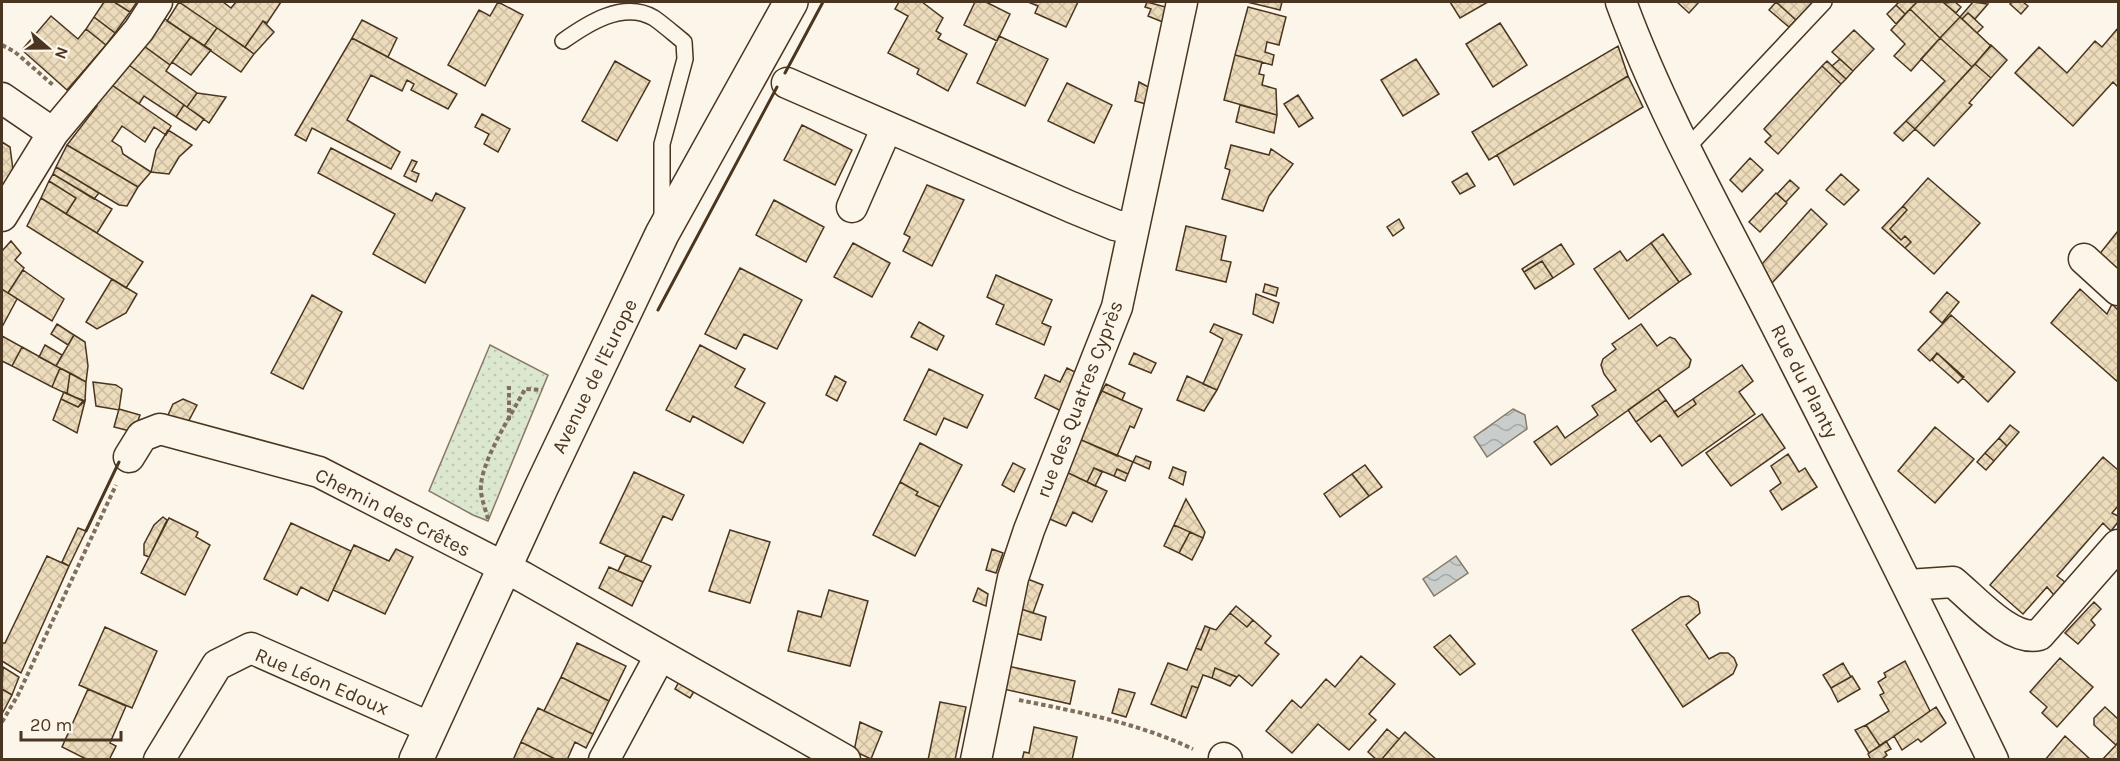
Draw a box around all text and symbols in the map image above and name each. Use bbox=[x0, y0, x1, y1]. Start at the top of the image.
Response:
north arrow bbox=[18, 18, 78, 78]
text: N bbox=[51, 44, 73, 62]
street label: Avenue de l'Europe bbox=[547, 295, 642, 457]
street label: rue des Quatres Cyprès bbox=[1031, 297, 1128, 501]
street label: Rue du Planty bbox=[1766, 320, 1843, 442]
street label: Chemin des Crêtes bbox=[311, 463, 474, 562]
street label: Rue Léon Edoux bbox=[251, 643, 392, 720]
scale bar bbox=[21, 704, 122, 742]
text: 20 m bbox=[30, 714, 72, 736]

